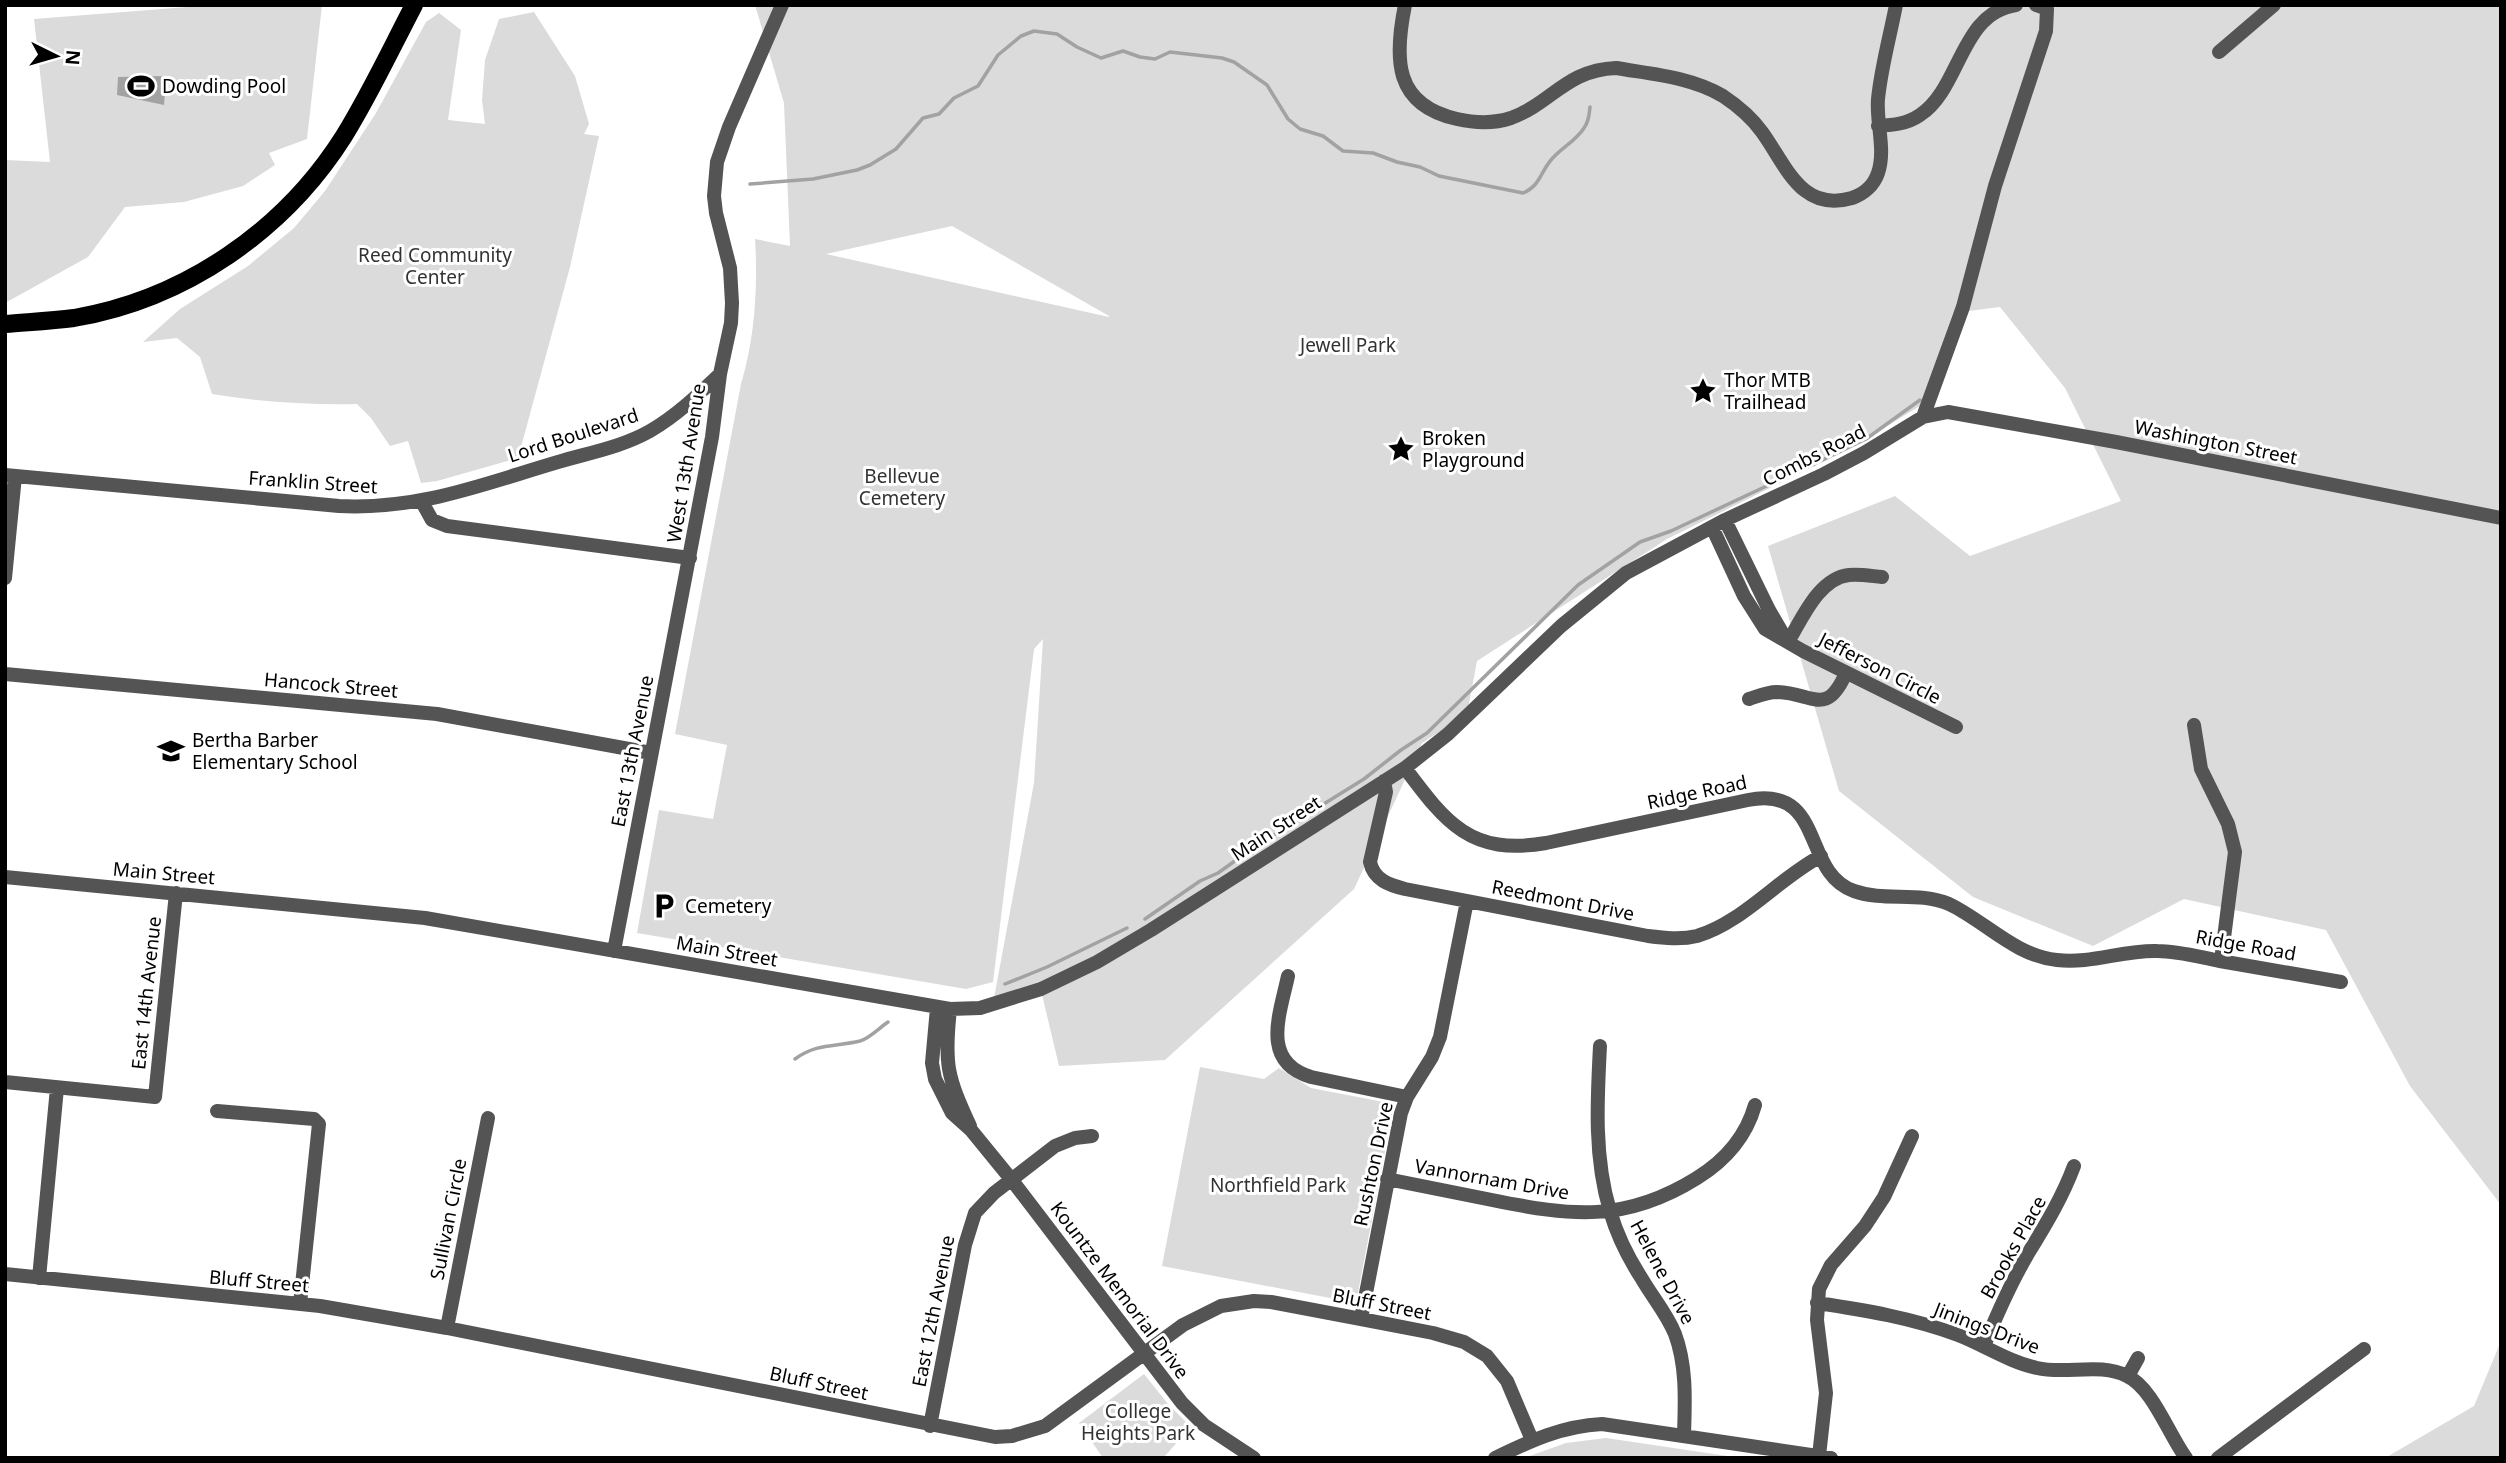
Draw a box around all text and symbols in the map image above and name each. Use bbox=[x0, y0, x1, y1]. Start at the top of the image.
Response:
north arrow bbox=[21, 21, 91, 91]
text: N bbox=[59, 49, 87, 66]
sports icon: Dowding Pool bbox=[126, 71, 156, 101]
place label: Dowding Pool bbox=[162, 73, 286, 99]
park label: Reed Community Center bbox=[358, 242, 512, 290]
park label: Jewell Park bbox=[1298, 332, 1396, 358]
place label: Thor MTB Trailhead bbox=[1724, 367, 1811, 415]
place icon: Thor MTB Trailhead bbox=[1688, 376, 1718, 406]
street label: West 13th Avenue bbox=[661, 382, 711, 544]
street label: Lord Boulevard bbox=[504, 402, 642, 468]
street label: Washington Street bbox=[2132, 413, 2300, 471]
street label: Combs Road bbox=[1758, 418, 1870, 492]
place label: Broken Playground bbox=[1422, 425, 1525, 473]
place icon: Broken Playground bbox=[1386, 434, 1416, 464]
park label: Bellevue Cemetery bbox=[859, 463, 945, 511]
street label: Franklin Street bbox=[248, 465, 379, 499]
street label: Jefferson Circle bbox=[1813, 625, 1946, 710]
street label: Hancock Street bbox=[263, 666, 399, 704]
street label: East 13th Avenue bbox=[605, 673, 659, 829]
place label: Bertha Barber Elementary School bbox=[192, 727, 358, 775]
school or university icon: Bertha Barber Elementary School bbox=[156, 736, 186, 766]
street label: Ridge Road bbox=[1645, 769, 1749, 815]
street label: Main Street bbox=[1226, 789, 1326, 867]
street label: Main Street bbox=[112, 856, 216, 890]
street label: Reedmont Drive bbox=[1489, 873, 1637, 927]
parking icon: Cemetery bbox=[649, 891, 679, 921]
place label: Cemetery bbox=[685, 893, 772, 919]
street label: East 14th Avenue bbox=[125, 915, 167, 1071]
street label: Ridge Road bbox=[2194, 923, 2298, 967]
street label: Main Street bbox=[674, 929, 780, 973]
street label: Rushton Drive bbox=[1347, 1099, 1399, 1229]
street label: Vannornam Drive bbox=[1413, 1153, 1571, 1205]
street label: Sullivan Circle bbox=[424, 1156, 472, 1282]
park label: Northfield Park bbox=[1210, 1172, 1346, 1198]
street label: Brooks Place bbox=[1974, 1191, 2052, 1303]
street label: Kountze Memorial Drive bbox=[1045, 1196, 1195, 1384]
street label: Helene Drive bbox=[1625, 1215, 1701, 1329]
street label: East 12th Avenue bbox=[906, 1233, 960, 1389]
street label: Bluff Street bbox=[208, 1264, 310, 1298]
street label: Bluff Street bbox=[1330, 1282, 1434, 1326]
street label: Jinings Drive bbox=[1929, 1295, 2044, 1360]
street label: Bluff Street bbox=[767, 1360, 871, 1406]
park label: College Heights Park bbox=[1081, 1398, 1195, 1446]

